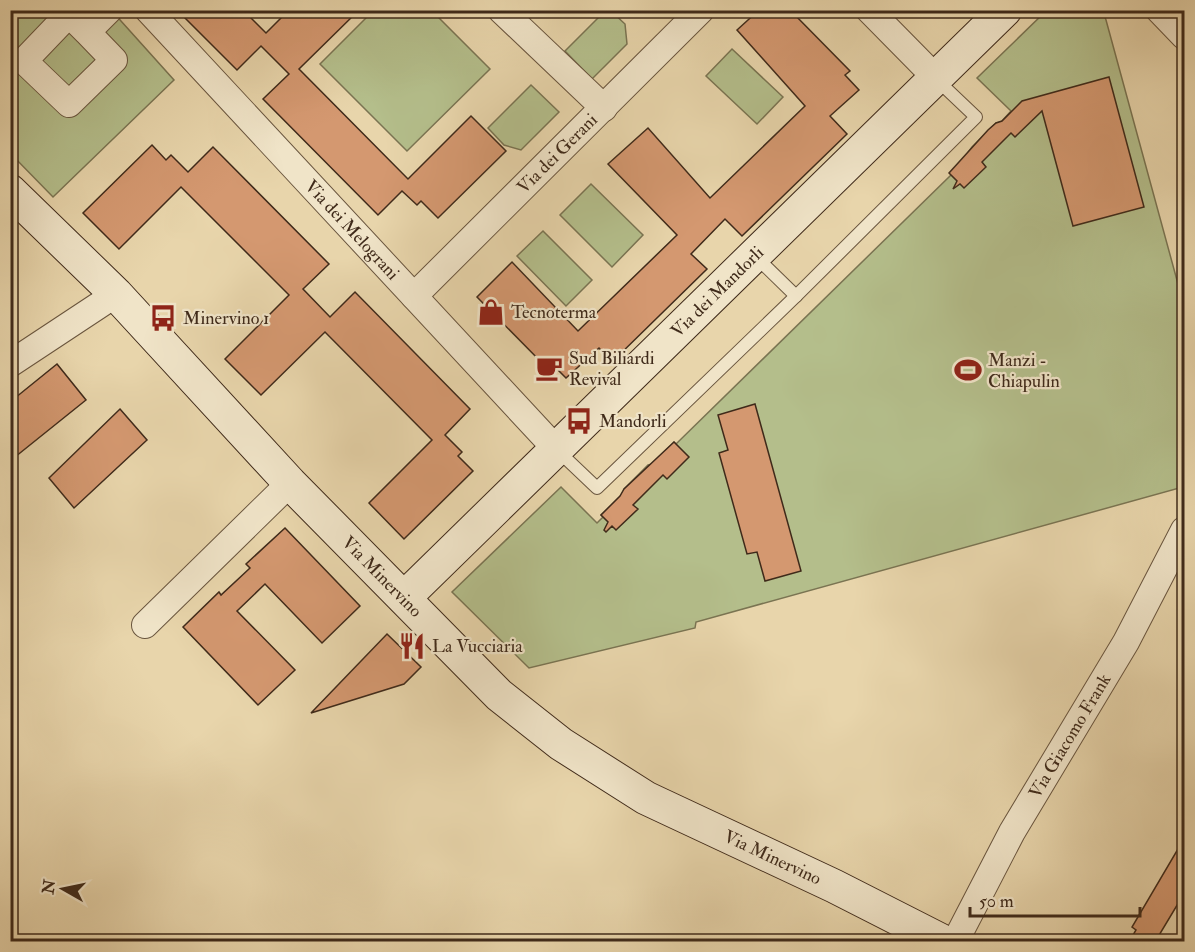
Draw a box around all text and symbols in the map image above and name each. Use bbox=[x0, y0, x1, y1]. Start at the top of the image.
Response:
street label: Via dei Gerani bbox=[512, 108, 602, 198]
street label: Via dei Melograni bbox=[300, 175, 405, 285]
street label: Via dei Mandorli bbox=[666, 241, 769, 342]
shop icon: Tecnoterma bbox=[476, 297, 506, 327]
place label: Tecnoterma bbox=[511, 301, 597, 324]
bus stop icon: Minervino 1 bbox=[148, 303, 178, 333]
place label: Minervino 1 bbox=[183, 307, 270, 330]
place label: Sud Biliardi Revival bbox=[569, 347, 655, 391]
place label: Manzi - Chiapulin bbox=[988, 349, 1060, 393]
cafe icon: Sud Biliardi Revival bbox=[534, 353, 564, 383]
sports icon: Manzi - Chiapulin bbox=[953, 355, 983, 385]
bus stop icon: Mandorli bbox=[564, 406, 594, 436]
place label: Mandorli bbox=[599, 410, 667, 433]
street label: Via Minervino bbox=[337, 531, 427, 622]
restaurant icon: La Vucciaria bbox=[397, 631, 427, 661]
place label: La Vucciaria bbox=[432, 635, 523, 658]
street label: Via Giacomo Frank bbox=[1024, 669, 1116, 802]
street label: Via Minervino bbox=[720, 825, 825, 890]
north arrow bbox=[33, 859, 93, 919]
text: N bbox=[38, 878, 60, 896]
scale bar bbox=[970, 880, 1140, 918]
text: 50 m bbox=[979, 890, 1014, 913]

